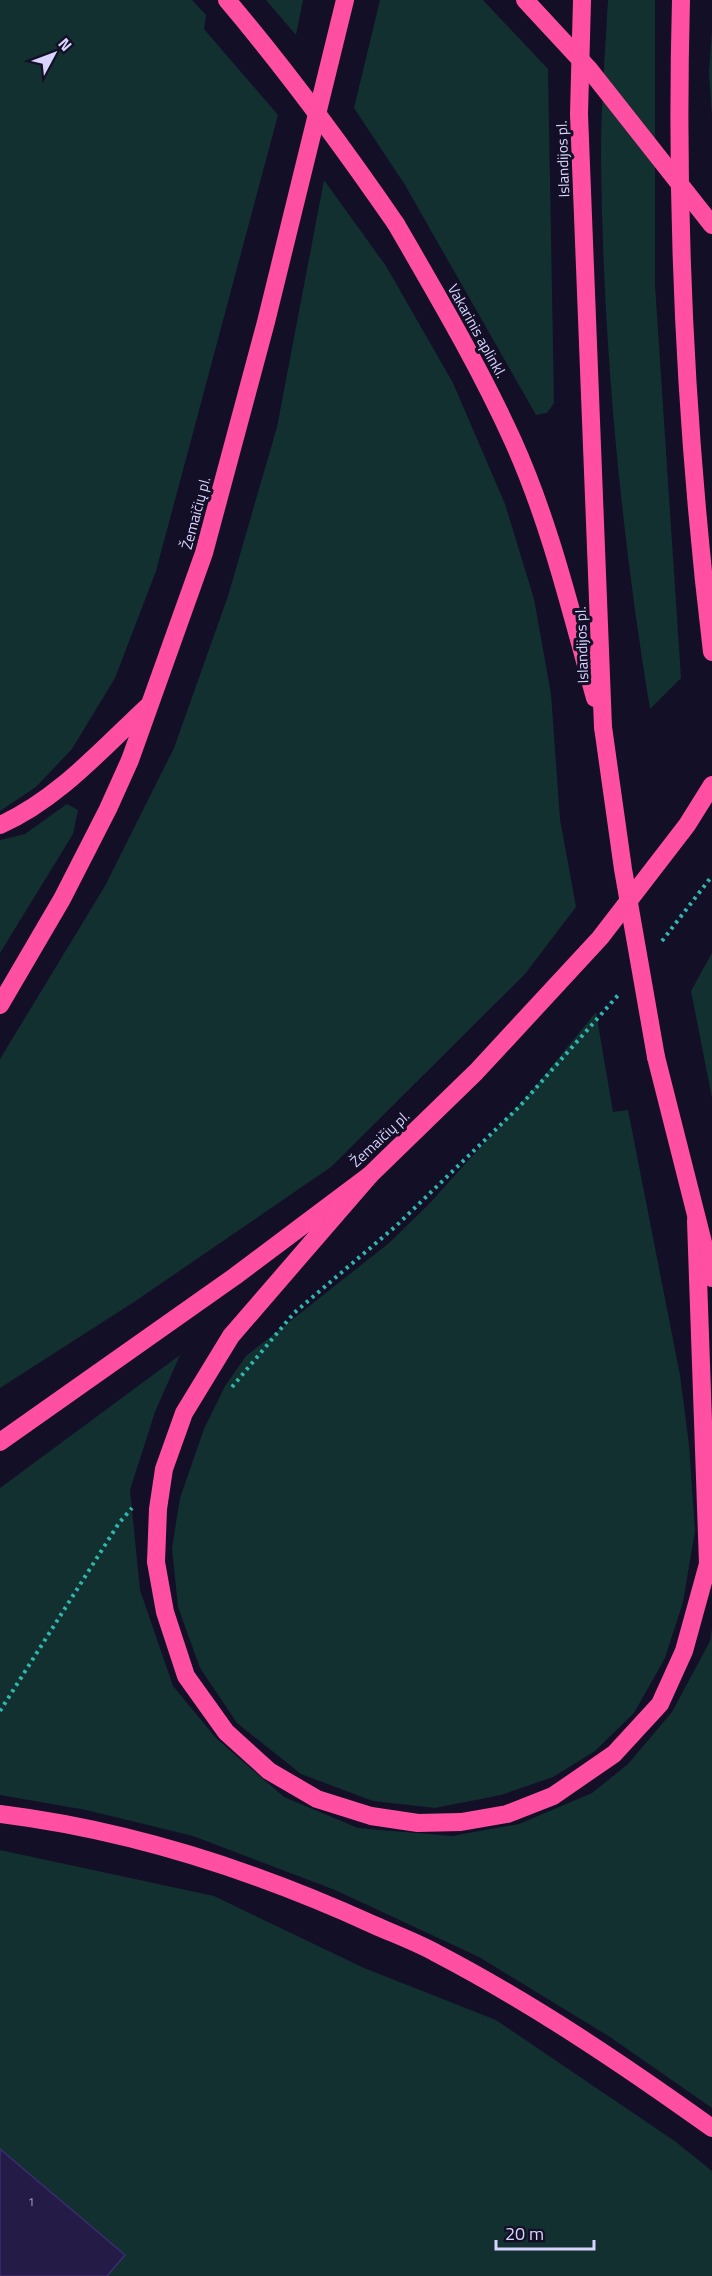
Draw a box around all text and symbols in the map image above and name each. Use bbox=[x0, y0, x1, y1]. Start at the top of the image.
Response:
north arrow bbox=[24, 24, 84, 84]
text: N bbox=[53, 32, 78, 56]
street label: Islandijos pl. bbox=[550, 120, 575, 198]
street label: Vakarinis aplinkl. bbox=[442, 279, 513, 382]
street label: Žemaičių pl. bbox=[175, 474, 216, 552]
street label: Islandijos pl. bbox=[569, 606, 594, 684]
street label: Žemaičių pl. bbox=[345, 1105, 415, 1172]
house number: 1 bbox=[28, 2192, 34, 2211]
scale bar bbox=[496, 2213, 594, 2251]
text: 20 m bbox=[505, 2220, 544, 2247]

